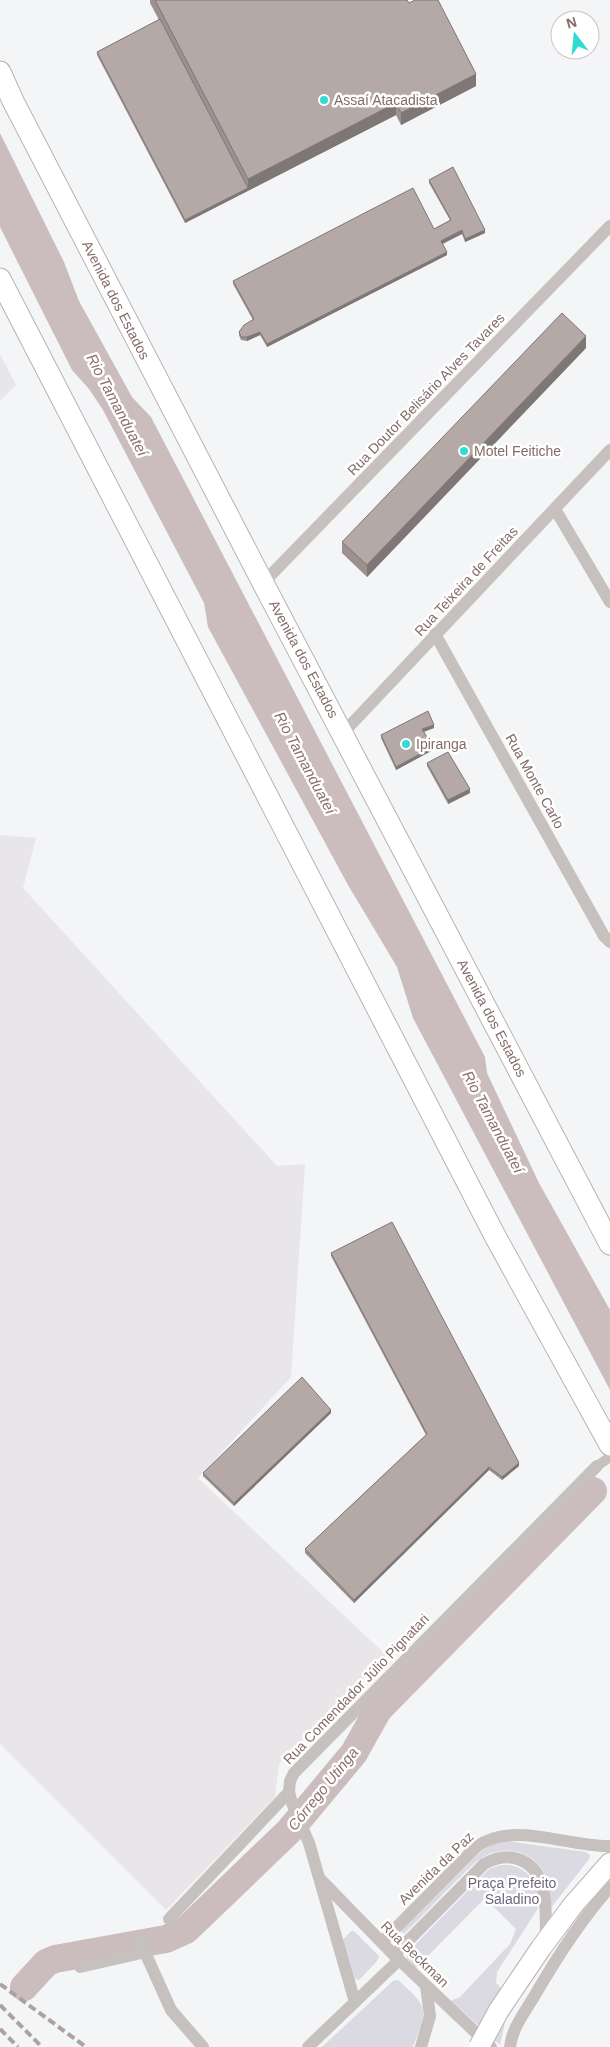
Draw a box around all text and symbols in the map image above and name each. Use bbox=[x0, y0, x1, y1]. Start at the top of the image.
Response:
north arrow bbox=[550, 10, 600, 60]
text: N bbox=[564, 13, 578, 32]
place label: Assaí Atacadista bbox=[334, 92, 438, 108]
marker: Assaí Atacadista bbox=[318, 94, 330, 106]
street label: Avenida dos Estados bbox=[79, 238, 153, 362]
street label: Rua Doutor Belisário Alves Tavares bbox=[344, 310, 508, 478]
water label: Rio Tamanduateí bbox=[83, 351, 152, 461]
place label: Motel Feitiche bbox=[474, 443, 561, 459]
marker: Motel Feitiche bbox=[458, 445, 470, 457]
street label: Rua Teixeira de Freitas bbox=[411, 523, 521, 639]
street label: Avenida dos Estados bbox=[266, 597, 342, 721]
water label: Rio Tamanduateí bbox=[271, 709, 340, 819]
street label: Rua Monte Carlo bbox=[502, 731, 568, 831]
place label: Ipiranga bbox=[416, 736, 467, 752]
marker: Ipiranga bbox=[400, 738, 412, 750]
street label: Avenida dos Estados bbox=[454, 956, 530, 1080]
water label: Rio Tamanduateí bbox=[459, 1068, 528, 1178]
street label: Rua Comendador Júlio Pignatari bbox=[280, 1611, 432, 1767]
water label: Córrego Utinga bbox=[284, 1744, 361, 1834]
street label: Avenida da Paz bbox=[395, 1828, 477, 1908]
park label: Praça Prefeito Saladino bbox=[468, 1875, 557, 1907]
street label: Rua Beckman bbox=[378, 1918, 452, 1990]

